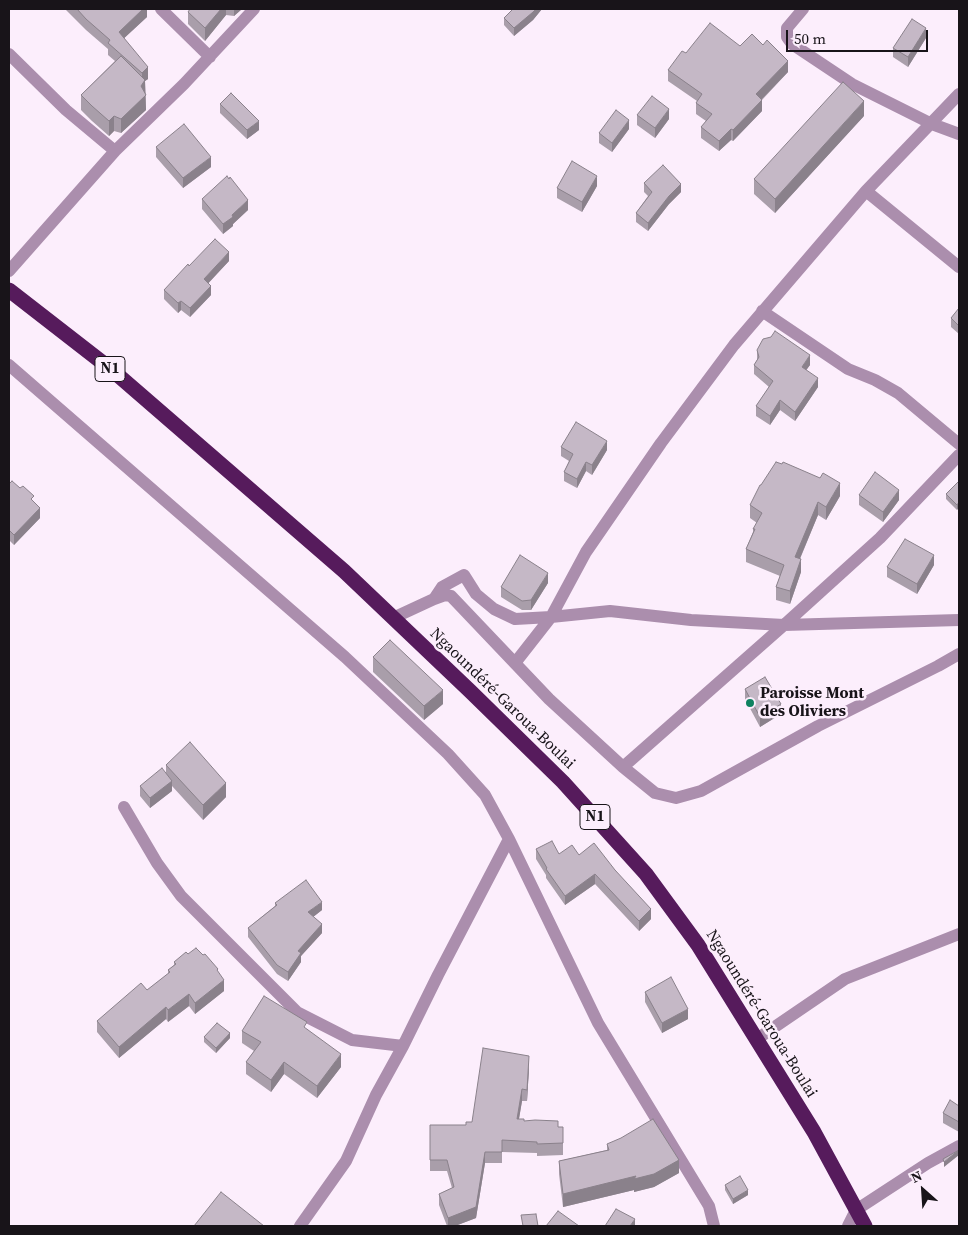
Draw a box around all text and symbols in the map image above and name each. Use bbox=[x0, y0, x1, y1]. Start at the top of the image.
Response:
scale bar bbox=[788, 20, 930, 52]
text: 50 m bbox=[794, 28, 826, 49]
road number: N1 bbox=[95, 356, 125, 382]
street label: Ngaoundéré-Garoua-Boulai bbox=[425, 625, 579, 773]
place label: Paroisse Mont des Oliviers bbox=[760, 684, 864, 722]
marker: Paroisse Mont des Oliviers bbox=[744, 697, 756, 709]
road number: N1 bbox=[580, 804, 610, 830]
street label: Ngaoundéré-Garoua-Boulai bbox=[701, 926, 821, 1102]
north arrow bbox=[898, 1165, 948, 1215]
text: N bbox=[907, 1165, 925, 1188]

